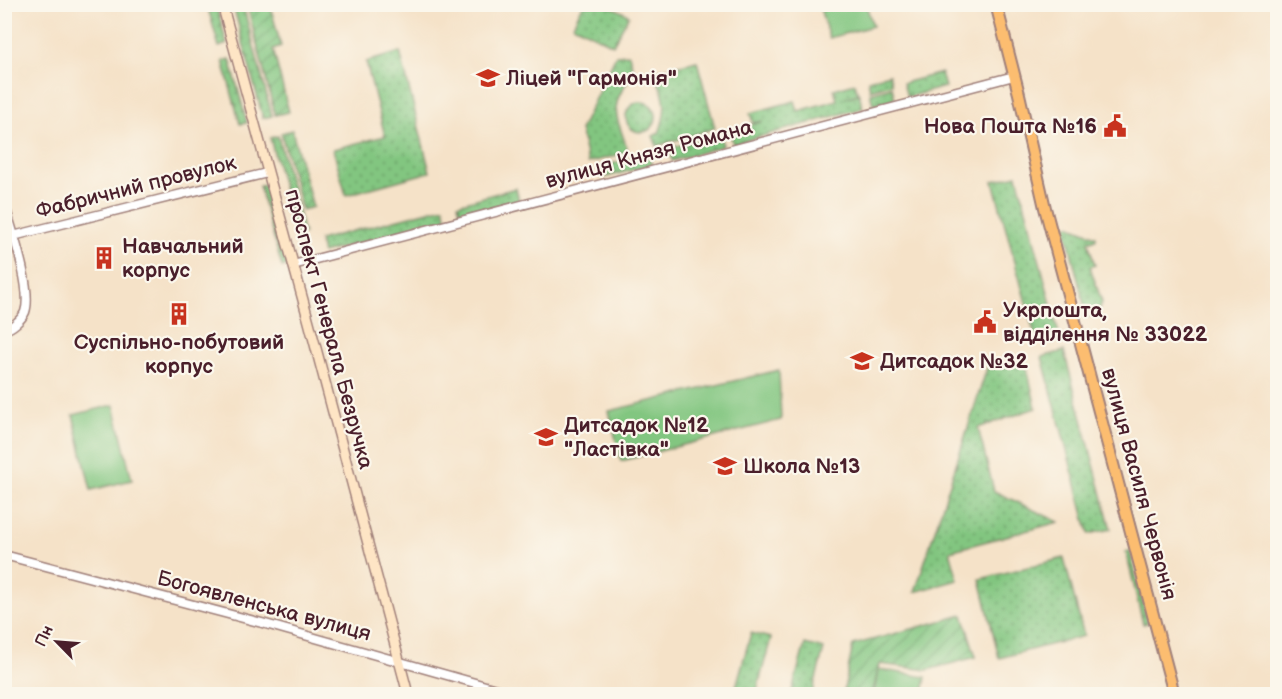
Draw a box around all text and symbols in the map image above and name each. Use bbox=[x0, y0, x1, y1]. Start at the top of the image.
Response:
school or university icon: Ліцей "Гармонія" bbox=[475, 65, 501, 91]
place label: Ліцей "Гармонія" bbox=[505, 66, 677, 91]
public building icon: Нова Пошта №16 bbox=[1102, 113, 1128, 139]
street label: вулиця Князя Романа bbox=[543, 114, 756, 194]
place label: Нова Пошта №16 bbox=[924, 114, 1097, 139]
street label: Фабричний провулок bbox=[33, 150, 239, 224]
street label: проспект Генерала Безручка bbox=[280, 186, 379, 472]
place label: Навчальний корпус bbox=[122, 234, 244, 283]
building icon: Навчальний корпус bbox=[91, 245, 117, 271]
place label: Укрпошта, відділення № 33022 bbox=[1003, 298, 1208, 347]
building icon: Суспільно-побутовий корпус bbox=[166, 301, 192, 327]
public building icon: Укрпошта, відділення № 33022 bbox=[972, 309, 998, 335]
place label: Суспільно-побутовий корпус bbox=[74, 330, 284, 379]
school or university icon: Дитсадок №32 bbox=[849, 348, 875, 374]
place label: Дитсадок №32 bbox=[880, 349, 1028, 374]
street label: вулиця Василя Червонія bbox=[1096, 365, 1182, 603]
place label: Дитсадок №12 "Ластівка" bbox=[564, 413, 709, 462]
school or university icon: Дитсадок №12 "Ластівка" bbox=[533, 424, 559, 450]
school or university icon: Школа №13 bbox=[712, 453, 738, 479]
place label: Школа №13 bbox=[743, 454, 860, 479]
street label: Богоявленська вулиця bbox=[154, 565, 374, 647]
north arrow bbox=[27, 612, 87, 672]
text: Пн bbox=[32, 623, 58, 650]

